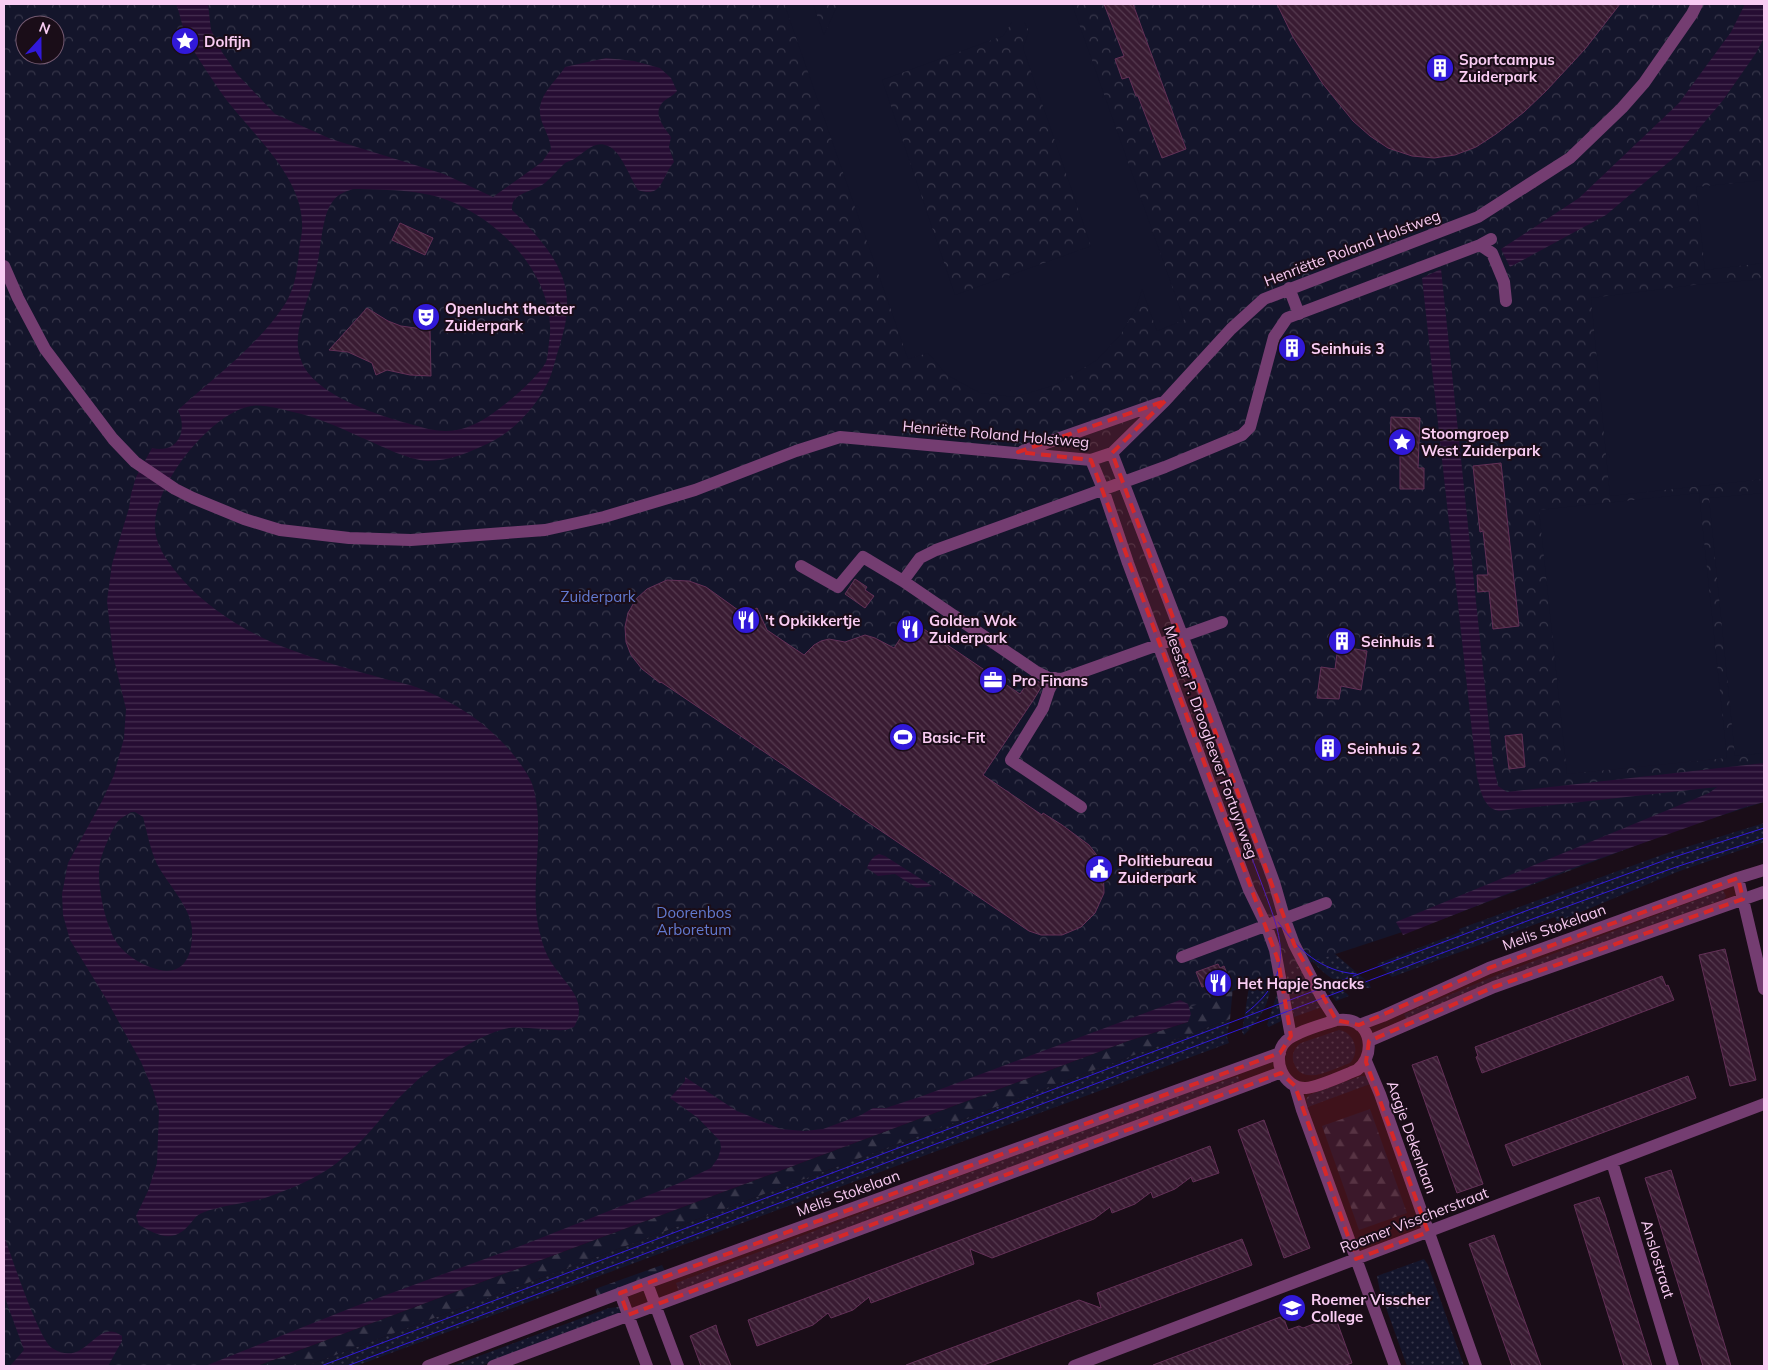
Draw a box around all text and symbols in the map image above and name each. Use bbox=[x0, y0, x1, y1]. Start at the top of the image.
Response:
north arrow bbox=[15, 15, 65, 65]
text: N bbox=[36, 18, 53, 38]
place icon: Dolfijn bbox=[170, 26, 200, 56]
place label: Dolfijn bbox=[204, 32, 251, 51]
place label: Sportcampus Zuiderpark bbox=[1459, 50, 1555, 86]
building icon: Sportcampus Zuiderpark bbox=[1425, 53, 1455, 83]
street label: Henriëtte Roland Holstweg bbox=[1261, 206, 1443, 290]
place label: Openlucht theater Zuiderpark bbox=[445, 299, 575, 335]
theatre icon: Openlucht theater Zuiderpark bbox=[411, 302, 441, 332]
building icon: Seinhuis 3 bbox=[1277, 333, 1307, 363]
place label: Seinhuis 3 bbox=[1311, 339, 1384, 358]
street label: Henriëtte Roland Holstweg bbox=[902, 416, 1090, 452]
place label: Stoomgroep West Zuiderpark bbox=[1421, 424, 1541, 460]
place icon: Stoomgroep West Zuiderpark bbox=[1387, 427, 1417, 457]
park label: Zuiderpark bbox=[561, 587, 636, 606]
restaurant icon: 't Opkikkertje bbox=[731, 605, 761, 635]
place label: 't Opkikkertje bbox=[765, 611, 861, 630]
place label: Golden Wok Zuiderpark bbox=[929, 611, 1017, 647]
restaurant icon: Golden Wok Zuiderpark bbox=[895, 614, 925, 644]
street label: Meester P. Droogleever Fortuynweg bbox=[1160, 623, 1262, 861]
building icon: Seinhuis 1 bbox=[1327, 626, 1357, 656]
place label: Seinhuis 1 bbox=[1361, 632, 1434, 651]
office icon: Pro Finans bbox=[978, 665, 1008, 695]
place label: Pro Finans bbox=[1012, 671, 1088, 690]
sports icon: Basic-Fit bbox=[888, 722, 918, 752]
place label: Basic-Fit bbox=[922, 728, 986, 747]
building icon: Seinhuis 2 bbox=[1313, 733, 1343, 763]
place label: Seinhuis 2 bbox=[1347, 739, 1420, 758]
place label: Politiebureau Zuiderpark bbox=[1118, 851, 1213, 887]
public building icon: Politiebureau Zuiderpark bbox=[1084, 854, 1114, 884]
street label: Melis Stokelaan bbox=[1500, 899, 1608, 955]
park label: Doorenbos Arboretum bbox=[656, 903, 732, 939]
restaurant icon: Het Hapje Snacks bbox=[1203, 968, 1233, 998]
place label: Het Hapje Snacks bbox=[1237, 974, 1364, 993]
street label: Aagje Dekenlaan bbox=[1383, 1078, 1441, 1196]
street label: Melis Stokelaan bbox=[794, 1165, 902, 1221]
street label: Roemer Visscherstraat bbox=[1337, 1183, 1491, 1257]
street label: Anslostraat bbox=[1637, 1218, 1679, 1300]
place label: Roemer Visscher College bbox=[1311, 1290, 1431, 1326]
school or university icon: Roemer Visscher College bbox=[1277, 1293, 1307, 1323]

